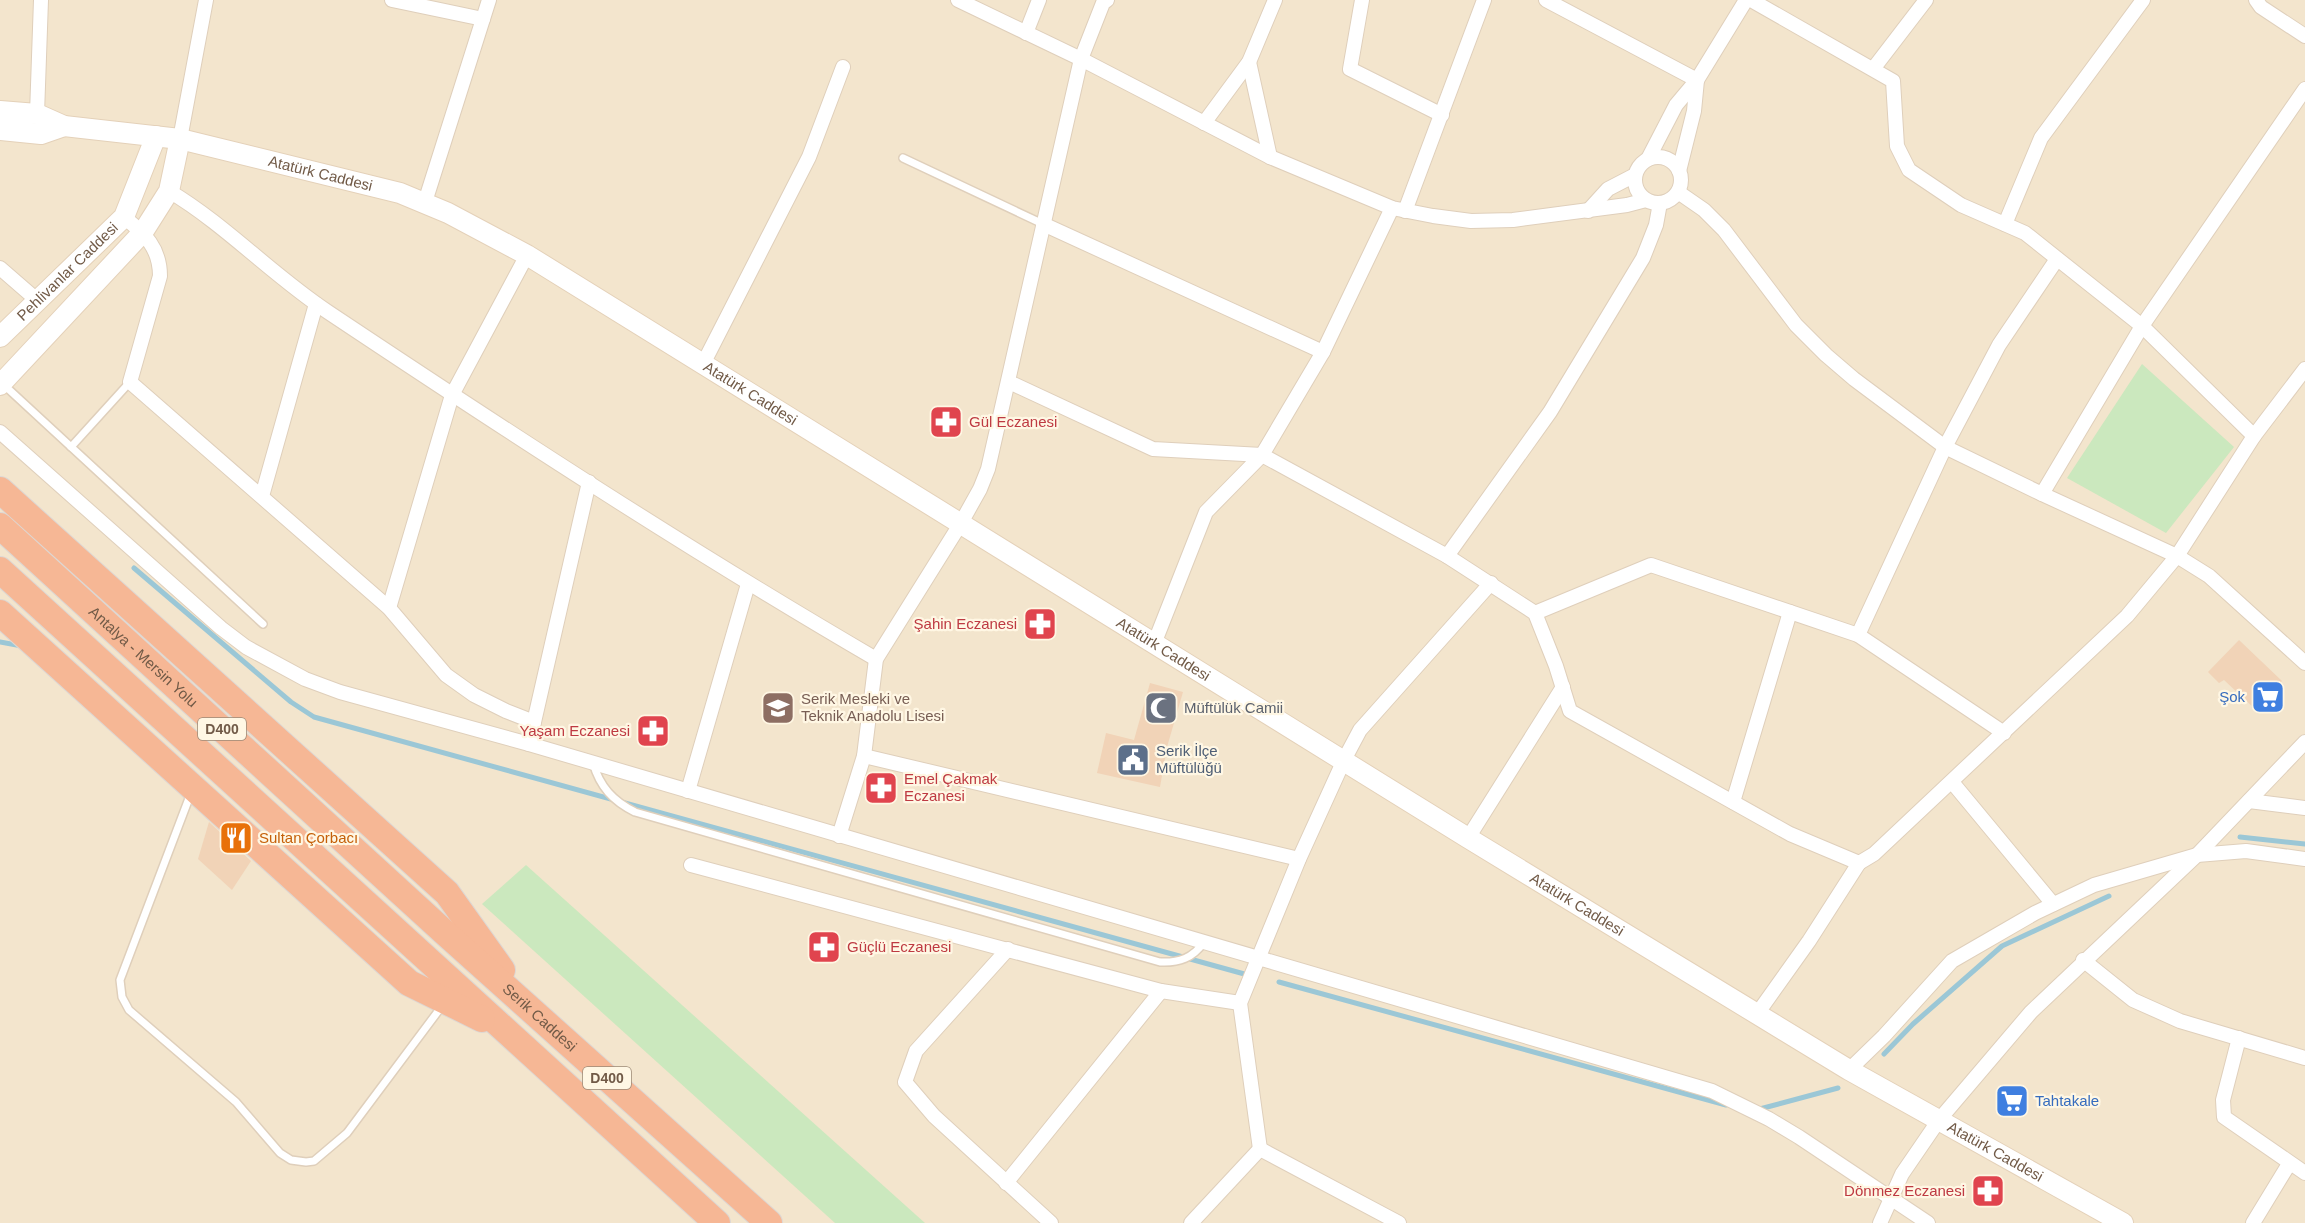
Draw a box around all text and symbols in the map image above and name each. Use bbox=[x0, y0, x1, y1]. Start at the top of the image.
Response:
street label: Atatürk Caddesi bbox=[267, 152, 374, 194]
street label: Pehlivanlar Caddesi bbox=[13, 219, 121, 324]
street label: Atatürk Caddesi bbox=[701, 358, 800, 428]
pharmacy icon: Gül Eczanesi bbox=[928, 404, 964, 440]
place label: Gül Eczanesi bbox=[969, 413, 1057, 430]
street label: Antalya - Mersin Yolu bbox=[86, 603, 201, 710]
pharmacy icon: Şahin Eczanesi bbox=[1022, 606, 1058, 642]
street label: Atatürk Caddesi bbox=[1114, 613, 1213, 684]
place label: Şahin Eczanesi bbox=[914, 615, 1017, 632]
supermarket icon: Şok bbox=[2250, 679, 2286, 715]
place label: Şok bbox=[2219, 688, 2245, 705]
school or university icon: Serik Mesleki ve Teknik Anadolu Lisesi bbox=[760, 690, 796, 726]
place label: Serik Mesleki ve Teknik Anadolu Lisesi bbox=[801, 690, 944, 724]
mosque icon: Müftülük Camii bbox=[1143, 690, 1179, 726]
place label: Müftülük Camii bbox=[1184, 699, 1283, 716]
pharmacy icon: Yaşam Eczanesi bbox=[635, 713, 671, 749]
road number: D400 bbox=[198, 718, 246, 740]
place label: Yaşam Eczanesi bbox=[519, 722, 630, 739]
public building icon: Serik İlçe Müftülüğü bbox=[1115, 742, 1151, 778]
place label: Serik İlçe Müftülüğü bbox=[1156, 742, 1222, 776]
pharmacy icon: Emel Çakmak Eczanesi bbox=[863, 770, 899, 806]
place label: Emel Çakmak Eczanesi bbox=[904, 770, 998, 804]
restaurant icon: Sultan Çorbacı bbox=[218, 820, 254, 856]
place label: Sultan Çorbacı bbox=[259, 829, 358, 846]
street label: Atatürk Caddesi bbox=[1527, 869, 1627, 939]
pharmacy icon: Güçlü Eczanesi bbox=[806, 929, 842, 965]
place label: Güçlü Eczanesi bbox=[847, 938, 951, 955]
street label: Serik Caddesi bbox=[499, 980, 580, 1055]
road number: D400 bbox=[583, 1067, 631, 1089]
supermarket icon: Tahtakale bbox=[1994, 1083, 2030, 1119]
place label: Tahtakale bbox=[2035, 1092, 2099, 1109]
street label: Atatürk Caddesi bbox=[1945, 1118, 2046, 1185]
pharmacy icon: Dönmez Eczanesi bbox=[1970, 1173, 2006, 1209]
place label: Dönmez Eczanesi bbox=[1844, 1182, 1965, 1199]

